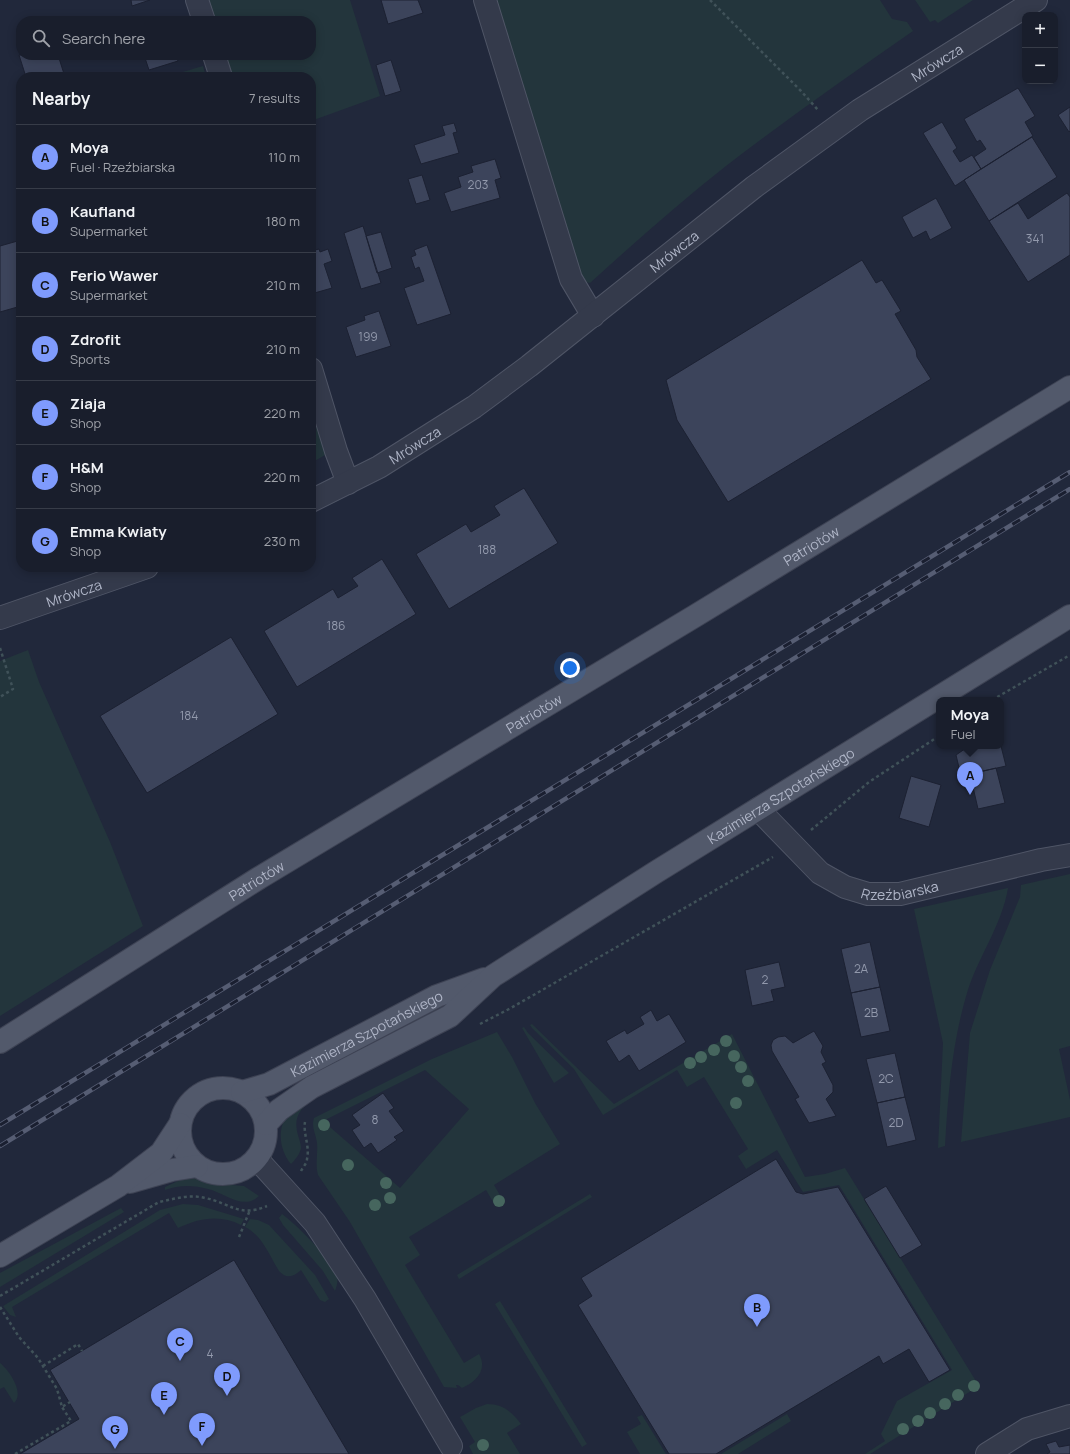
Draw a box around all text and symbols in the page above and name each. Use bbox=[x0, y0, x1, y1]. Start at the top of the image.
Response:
map controls bbox=[1022, 12, 1058, 84]
button: + bbox=[1022, 12, 1058, 48]
search box bbox=[16, 16, 316, 60]
icon: search bbox=[30, 27, 52, 49]
text: Search here bbox=[62, 28, 145, 49]
street label: Mrówcza bbox=[907, 39, 966, 85]
button: − bbox=[1022, 48, 1058, 84]
text: Nearby bbox=[32, 87, 90, 110]
text: 7 results bbox=[249, 89, 300, 107]
text: Moya bbox=[70, 137, 109, 158]
text: A bbox=[41, 148, 49, 166]
text: 110 m bbox=[268, 148, 300, 166]
text: Fuel · Rzeźbiarska bbox=[70, 158, 175, 176]
house number: 203 bbox=[468, 176, 488, 193]
text: Kaufland bbox=[70, 201, 135, 222]
text: B bbox=[41, 212, 49, 230]
text: 180 m bbox=[266, 212, 300, 230]
text: Supermarket bbox=[70, 222, 148, 240]
street label: Mrówcza bbox=[645, 225, 702, 276]
house number: 341 bbox=[1026, 230, 1044, 247]
text: Ferio Wawer bbox=[70, 265, 158, 286]
text: C bbox=[40, 276, 50, 294]
text: 210 m bbox=[266, 276, 300, 294]
text: Supermarket bbox=[70, 286, 148, 304]
house number: 199 bbox=[358, 328, 378, 345]
text: Zdrofit bbox=[70, 329, 121, 350]
text: D bbox=[40, 340, 50, 358]
text: 210 m bbox=[266, 340, 300, 358]
text: Sports bbox=[70, 350, 110, 368]
text: Ziaja bbox=[70, 393, 106, 414]
text: E bbox=[41, 404, 49, 422]
text: 220 m bbox=[264, 404, 300, 422]
text: Shop bbox=[70, 414, 101, 432]
street label: Mrówcza bbox=[385, 421, 444, 468]
text: H&M bbox=[70, 457, 104, 478]
text: F bbox=[42, 468, 48, 486]
text: 220 m bbox=[264, 468, 300, 486]
text: Shop bbox=[70, 478, 101, 496]
text: Emma Kwiaty bbox=[70, 521, 167, 542]
street label: Patriotów bbox=[779, 521, 843, 570]
text: G bbox=[40, 532, 50, 550]
text: 230 m bbox=[264, 532, 300, 550]
house number: 188 bbox=[478, 541, 496, 558]
text: Shop bbox=[70, 542, 101, 560]
street label: Mrówcza bbox=[43, 574, 104, 611]
house number: 186 bbox=[326, 617, 346, 634]
your location bbox=[560, 658, 580, 678]
street label: Patriotów bbox=[502, 689, 565, 737]
popup bbox=[936, 697, 1004, 749]
text: Moya bbox=[951, 704, 989, 725]
house number: 184 bbox=[180, 707, 198, 724]
text: Fuel bbox=[951, 725, 976, 743]
street label: Kazimierza Szpotańskiego bbox=[703, 742, 858, 848]
pin: A bbox=[957, 762, 983, 795]
street label: Patriotów bbox=[225, 856, 288, 905]
street label: Rzeźbiarska bbox=[859, 876, 940, 904]
house number: 2A bbox=[854, 960, 868, 977]
house number: 2 bbox=[762, 971, 769, 988]
street label: Kazimierza Szpotańskiego bbox=[287, 985, 445, 1081]
house number: 2B bbox=[864, 1004, 878, 1021]
house number: 2C bbox=[878, 1070, 894, 1087]
house number: 8 bbox=[372, 1111, 379, 1128]
house number: 2D bbox=[889, 1114, 903, 1131]
pin: B bbox=[744, 1294, 770, 1327]
pin: C bbox=[167, 1328, 193, 1361]
house number: 4 bbox=[206, 1345, 214, 1362]
pin: D bbox=[214, 1363, 240, 1396]
pin: E bbox=[151, 1382, 177, 1415]
pin: F bbox=[189, 1413, 215, 1446]
pin: G bbox=[102, 1416, 128, 1449]

